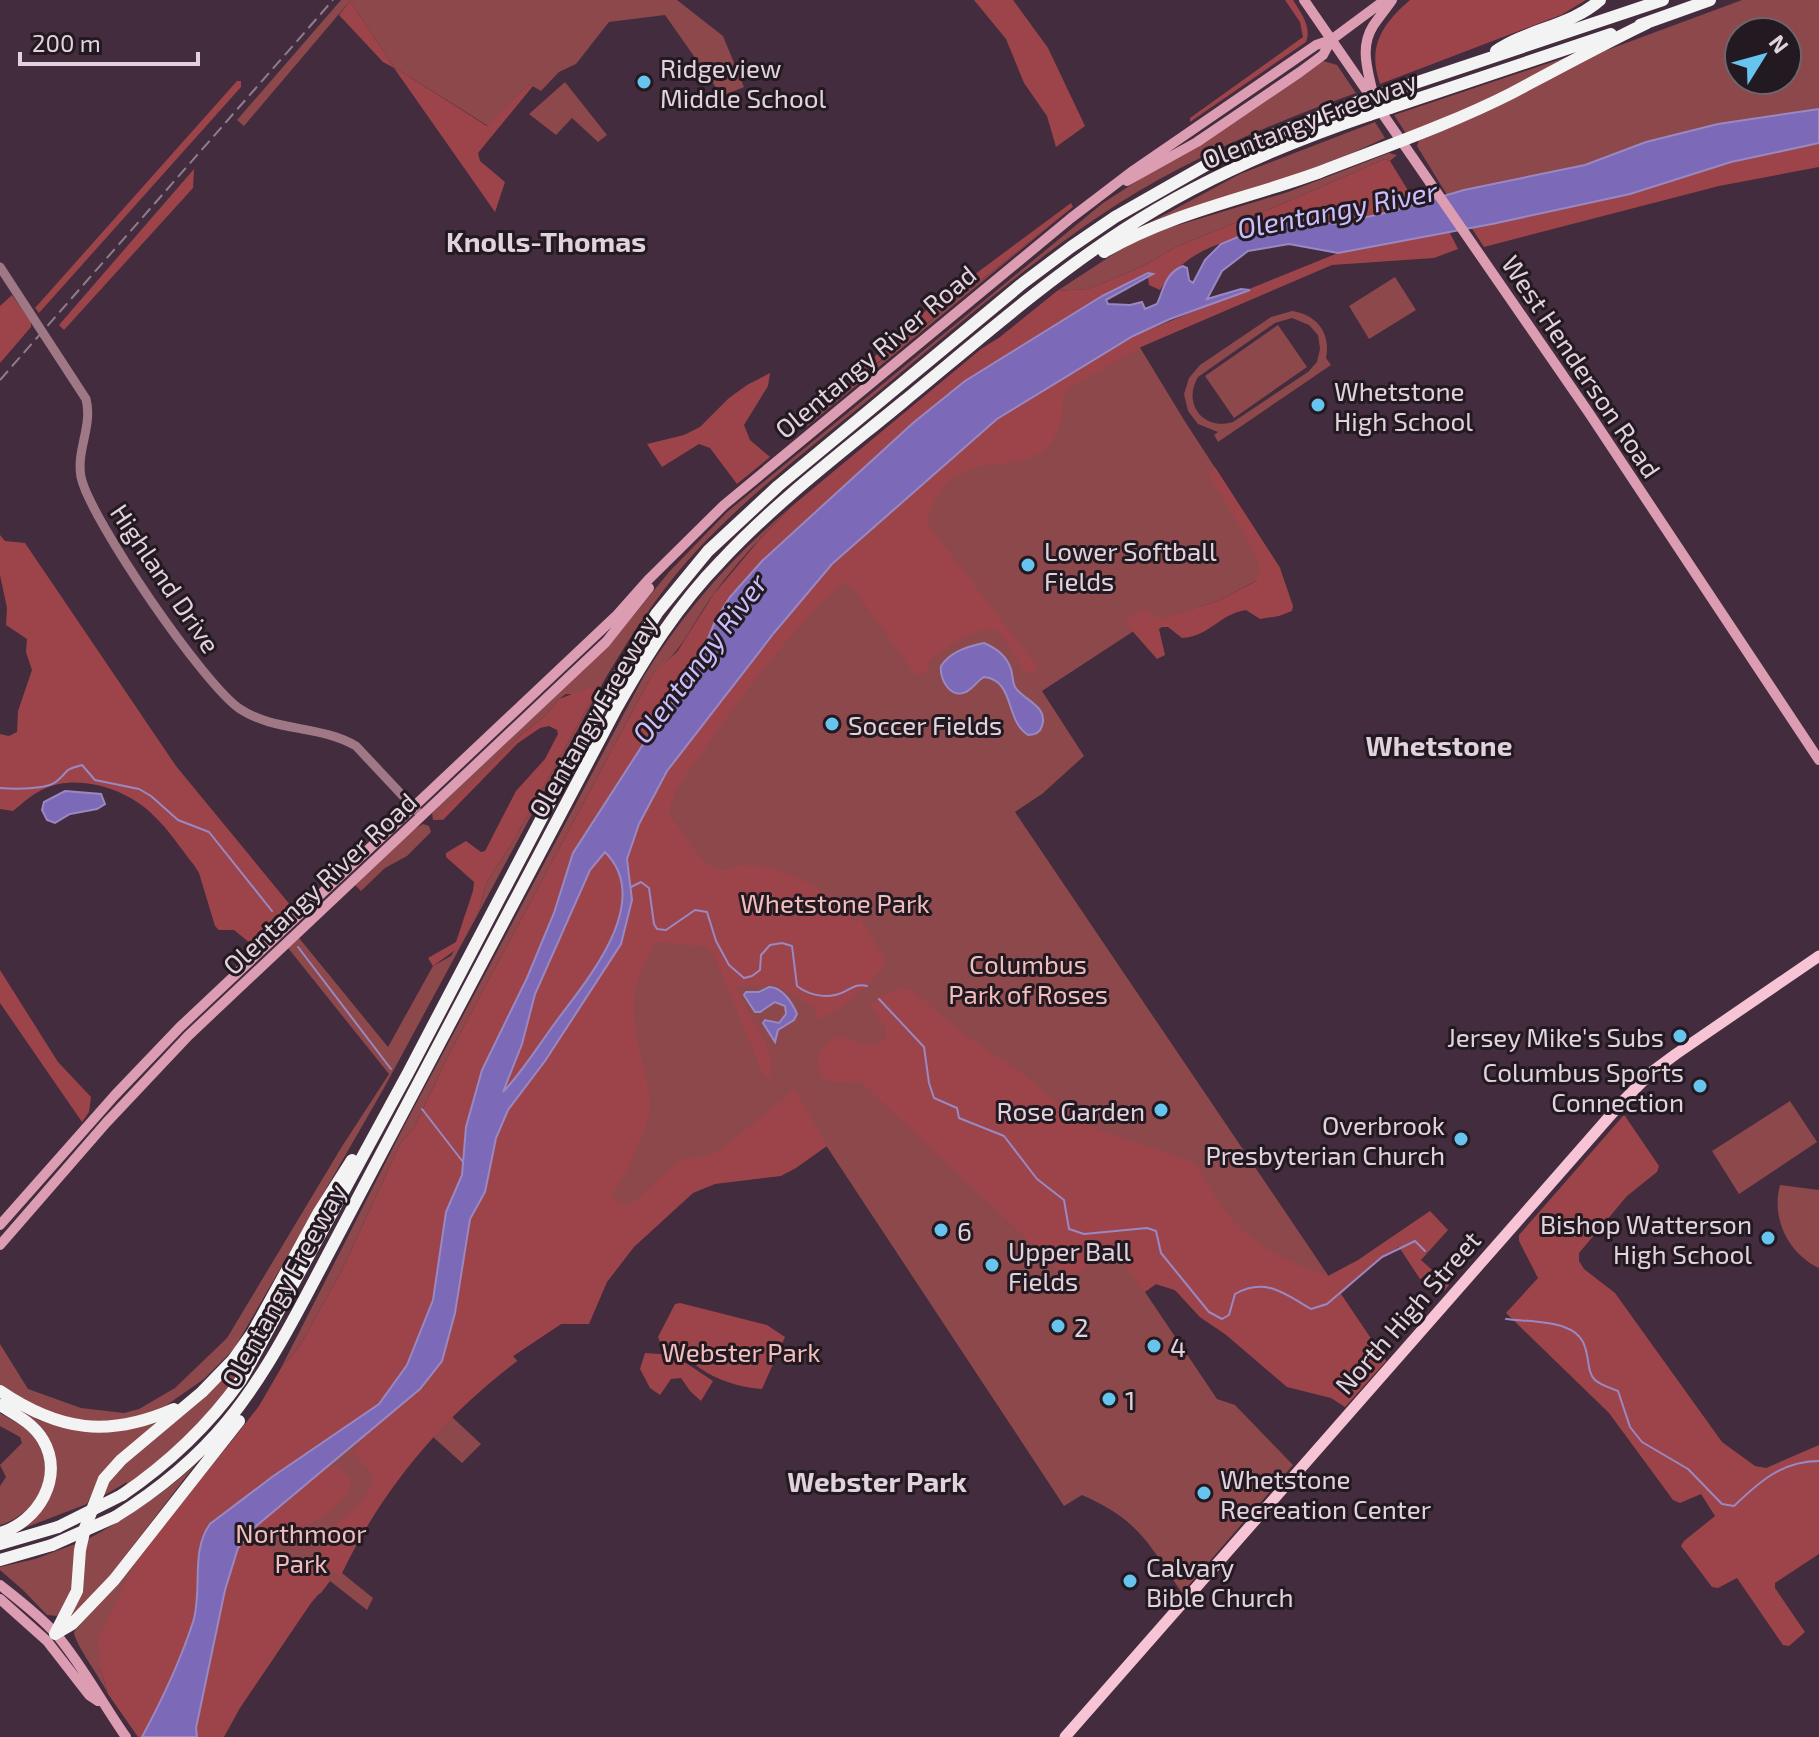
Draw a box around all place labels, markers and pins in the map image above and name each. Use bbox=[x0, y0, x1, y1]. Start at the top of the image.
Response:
place label: Ridgeview Middle School bbox=[660, 52, 826, 113]
marker: Ridgeview Middle School bbox=[635, 73, 653, 91]
place label: Whetstone High School bbox=[1334, 375, 1473, 436]
marker: Whetstone High School bbox=[1309, 396, 1327, 414]
place label: Lower Softball Fields bbox=[1044, 535, 1217, 596]
marker: Lower Softball Fields bbox=[1019, 556, 1037, 574]
place label: Soccer Fields bbox=[848, 709, 1002, 740]
marker: Soccer Fields bbox=[823, 715, 841, 733]
place label: Jersey Mike's Subs bbox=[1447, 1021, 1664, 1052]
marker: Jersey Mike's Subs bbox=[1671, 1027, 1689, 1045]
place label: Columbus Sports Connection bbox=[1482, 1056, 1684, 1117]
marker: Columbus Sports Connection bbox=[1691, 1077, 1709, 1095]
place label: Rose Garden bbox=[997, 1095, 1145, 1126]
marker: Rose Garden bbox=[1152, 1101, 1170, 1119]
place label: Overbrook Presbyterian Church bbox=[1205, 1109, 1445, 1170]
marker: Overbrook Presbyterian Church bbox=[1452, 1130, 1470, 1148]
place label: Bishop Watterson High School bbox=[1540, 1208, 1752, 1269]
place label: 6 bbox=[957, 1215, 972, 1246]
marker: 6 bbox=[932, 1221, 950, 1239]
marker: Bishop Watterson High School bbox=[1759, 1229, 1777, 1247]
place label: Upper Ball Fields bbox=[1008, 1235, 1131, 1296]
marker: Upper Ball Fields bbox=[983, 1256, 1001, 1274]
place label: 2 bbox=[1074, 1311, 1089, 1342]
marker: 2 bbox=[1049, 1317, 1067, 1335]
place label: 4 bbox=[1170, 1331, 1186, 1362]
marker: 4 bbox=[1145, 1337, 1163, 1355]
place label: 1 bbox=[1125, 1384, 1135, 1415]
marker: 1 bbox=[1100, 1390, 1118, 1408]
place label: Whetstone Recreation Center bbox=[1220, 1463, 1431, 1524]
marker: Whetstone Recreation Center bbox=[1195, 1484, 1213, 1502]
place label: Calvary Bible Church bbox=[1146, 1551, 1294, 1612]
marker: Calvary Bible Church bbox=[1121, 1572, 1139, 1590]

